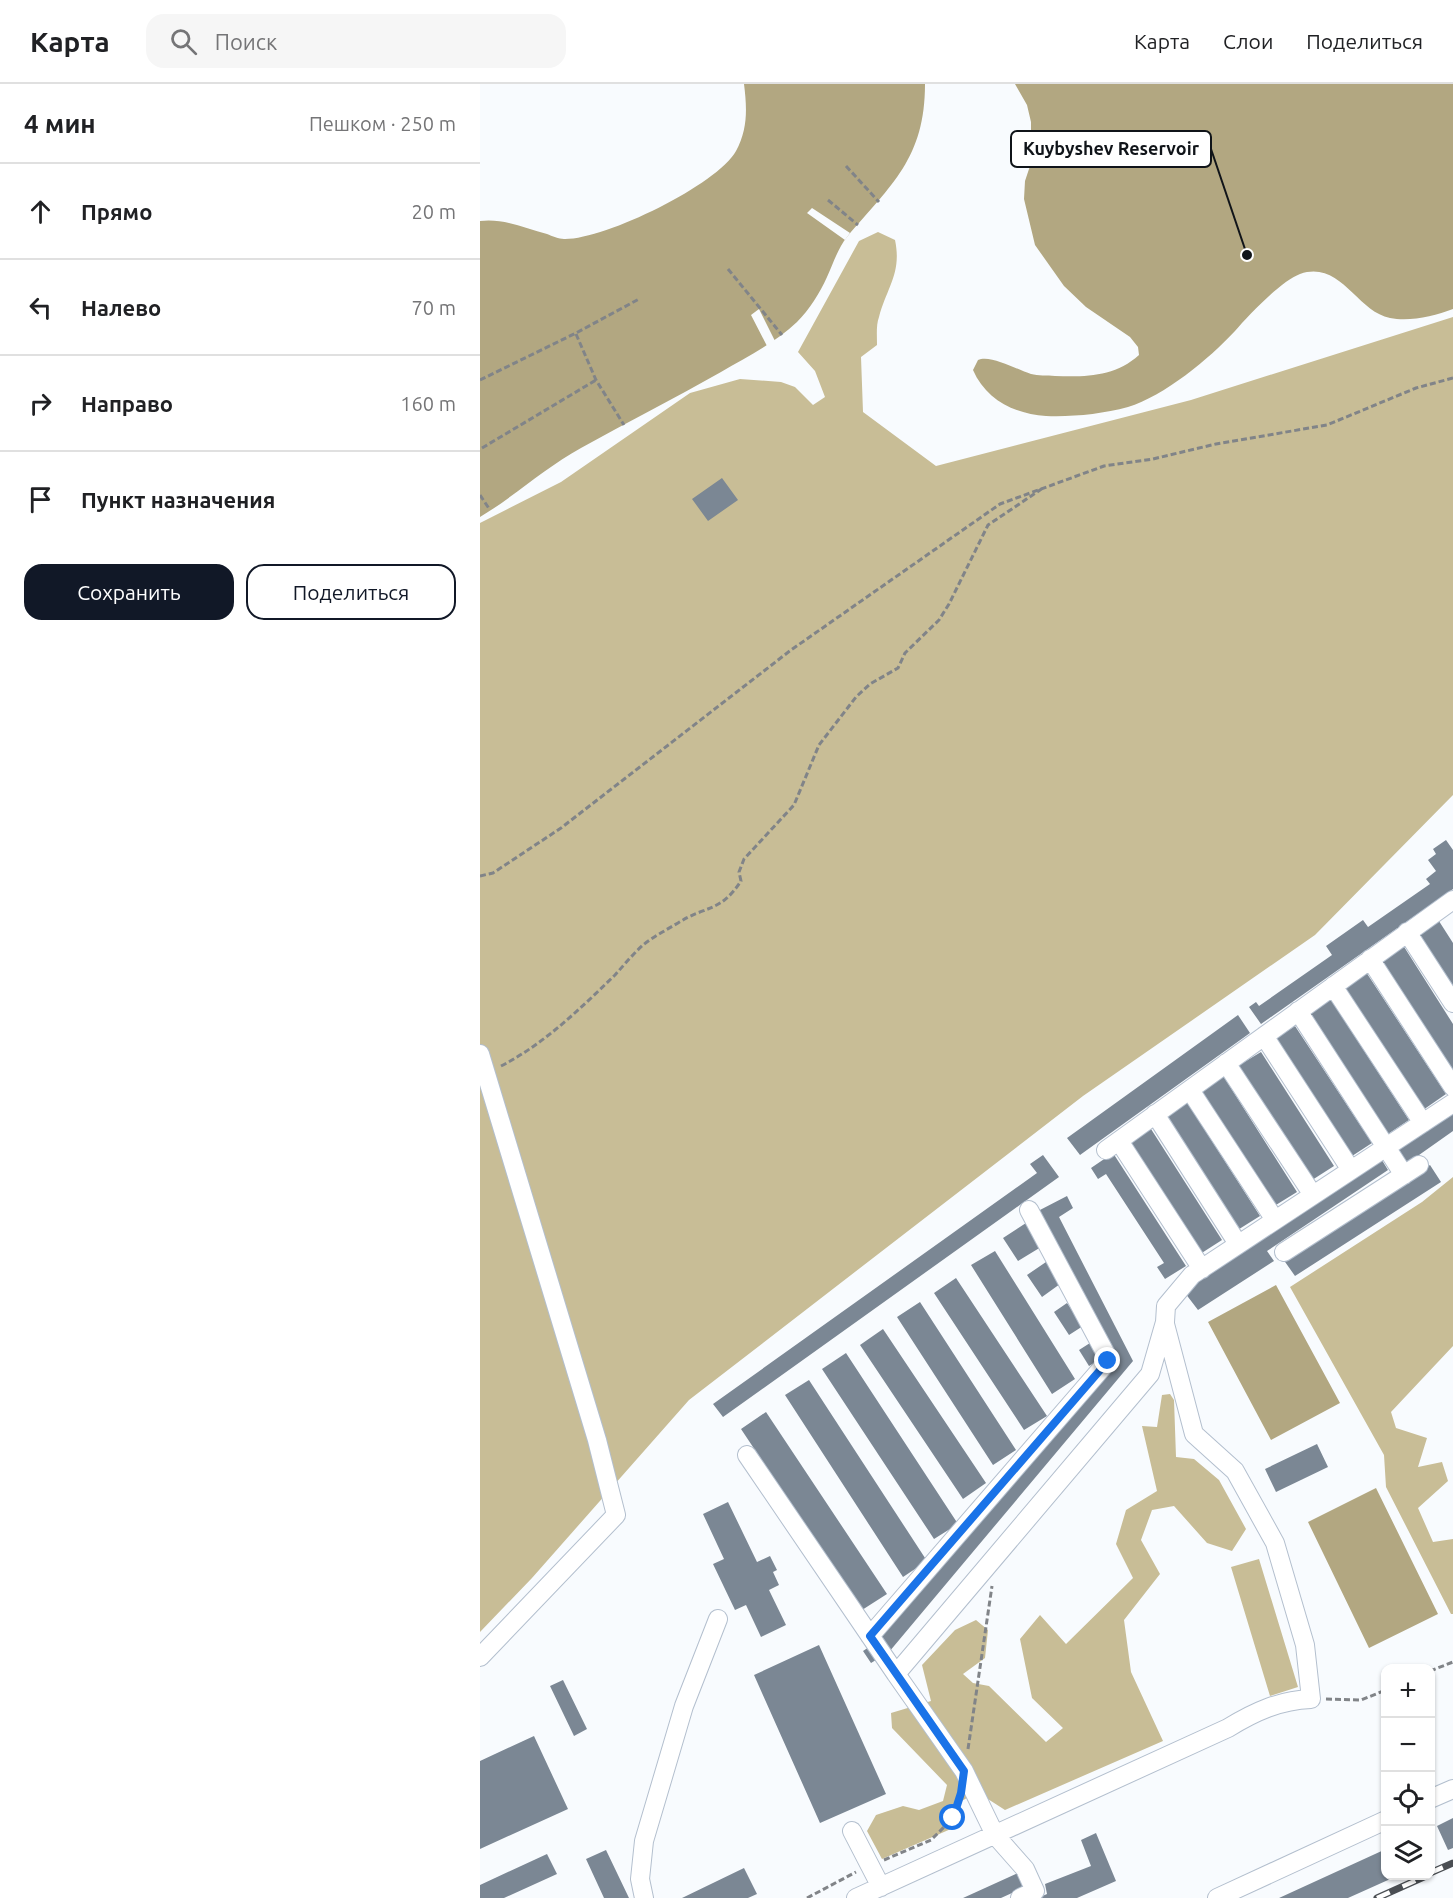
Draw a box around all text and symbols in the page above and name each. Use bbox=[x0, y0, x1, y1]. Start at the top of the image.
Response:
search box bbox=[146, 14, 566, 68]
icon: search bbox=[167, 25, 200, 58]
text: Карта bbox=[30, 26, 110, 57]
text: Поиск bbox=[215, 29, 277, 54]
text: Карта bbox=[1134, 29, 1190, 53]
text: Слои bbox=[1223, 29, 1273, 53]
text: Поделиться bbox=[1306, 29, 1423, 53]
text: 4 мин bbox=[24, 109, 96, 138]
text: Пешком · 250 m bbox=[309, 112, 456, 135]
callout: Kuybyshev Reservoir bbox=[1011, 131, 1211, 167]
text: Kuybyshev Reservoir bbox=[1023, 138, 1200, 158]
icon: ahead bbox=[24, 195, 57, 228]
text: Прямо bbox=[81, 199, 152, 224]
text: 20 m bbox=[412, 200, 456, 223]
icon: left bbox=[24, 291, 57, 324]
text: Налево bbox=[81, 295, 161, 320]
text: 70 m bbox=[412, 296, 456, 319]
icon: right bbox=[24, 387, 57, 420]
text: Направо bbox=[81, 391, 173, 416]
text: 160 m bbox=[400, 392, 456, 415]
icon: arrive bbox=[24, 483, 57, 516]
text: Пункт назначения bbox=[81, 487, 275, 512]
button: Сохранить bbox=[24, 564, 234, 620]
button: Поделиться bbox=[246, 564, 456, 620]
route end bbox=[1094, 1347, 1120, 1373]
map controls bbox=[1381, 1664, 1435, 1880]
button: + bbox=[1381, 1664, 1435, 1718]
button: − bbox=[1381, 1718, 1435, 1772]
button: locate bbox=[1381, 1772, 1435, 1826]
route start bbox=[939, 1804, 965, 1830]
button: layers bbox=[1381, 1826, 1435, 1880]

